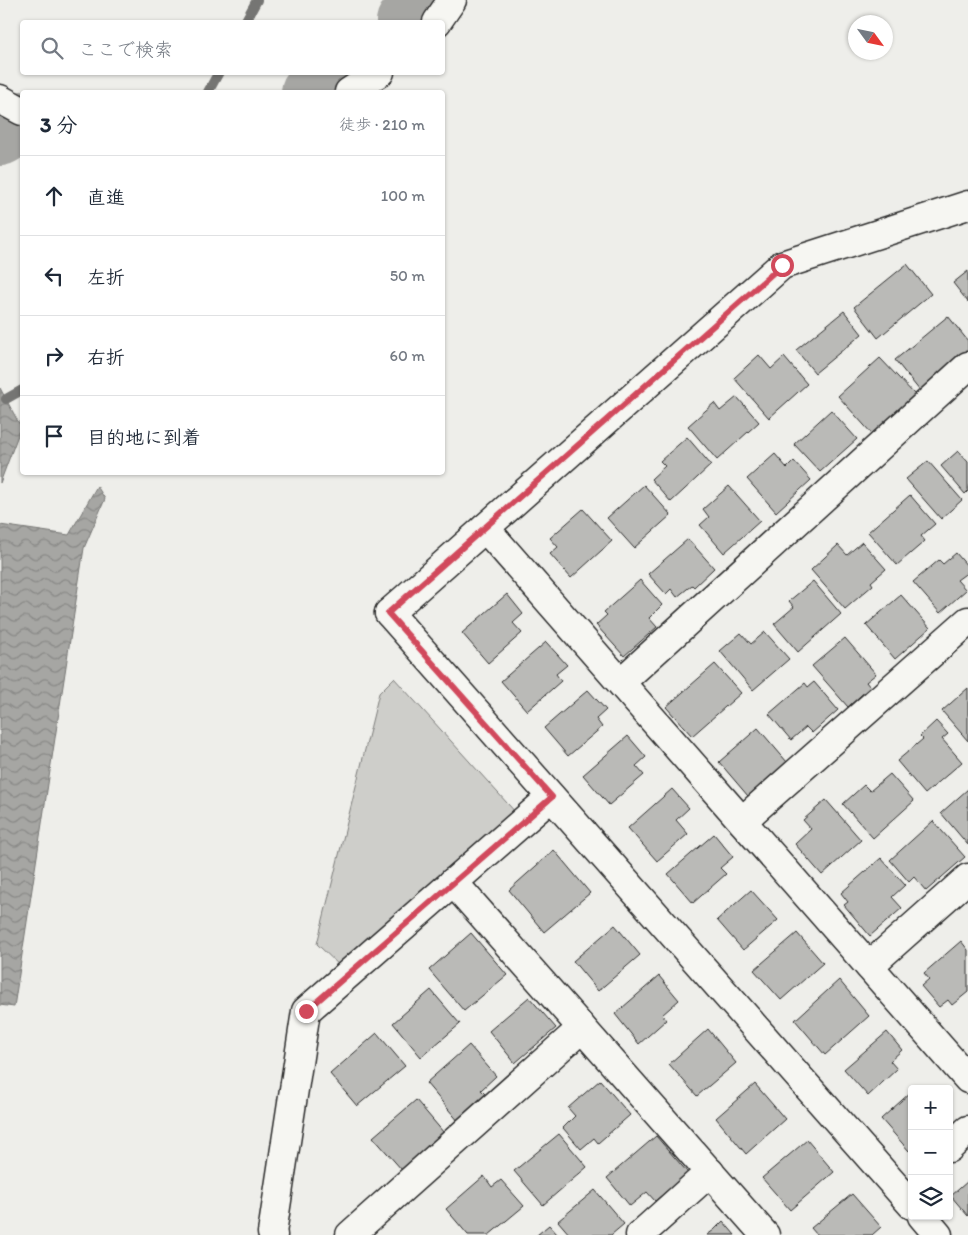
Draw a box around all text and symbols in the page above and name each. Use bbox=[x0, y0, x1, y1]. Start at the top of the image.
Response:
north arrow bbox=[848, 15, 893, 60]
search box bbox=[20, 20, 445, 75]
icon: search bbox=[38, 34, 66, 62]
text: ここで検索 bbox=[78, 38, 173, 61]
text: 3 分 bbox=[40, 112, 77, 137]
text: 徒歩 · 210 m bbox=[339, 115, 425, 134]
icon: ahead bbox=[40, 182, 68, 210]
text: 直進 bbox=[87, 186, 125, 209]
text: 100 m bbox=[381, 186, 425, 205]
route start bbox=[771, 254, 794, 277]
icon: left bbox=[40, 262, 68, 290]
text: 左折 bbox=[87, 266, 125, 289]
text: 50 m bbox=[390, 266, 425, 285]
icon: right bbox=[40, 342, 68, 370]
text: 右折 bbox=[87, 346, 125, 369]
text: 60 m bbox=[390, 346, 425, 365]
icon: arrive bbox=[40, 422, 68, 450]
text: 目的地に到着 bbox=[87, 426, 201, 449]
route end bbox=[295, 1000, 318, 1023]
map controls bbox=[908, 1085, 953, 1220]
button: + bbox=[908, 1085, 953, 1130]
button: − bbox=[908, 1130, 953, 1175]
button: layers bbox=[908, 1175, 953, 1220]

